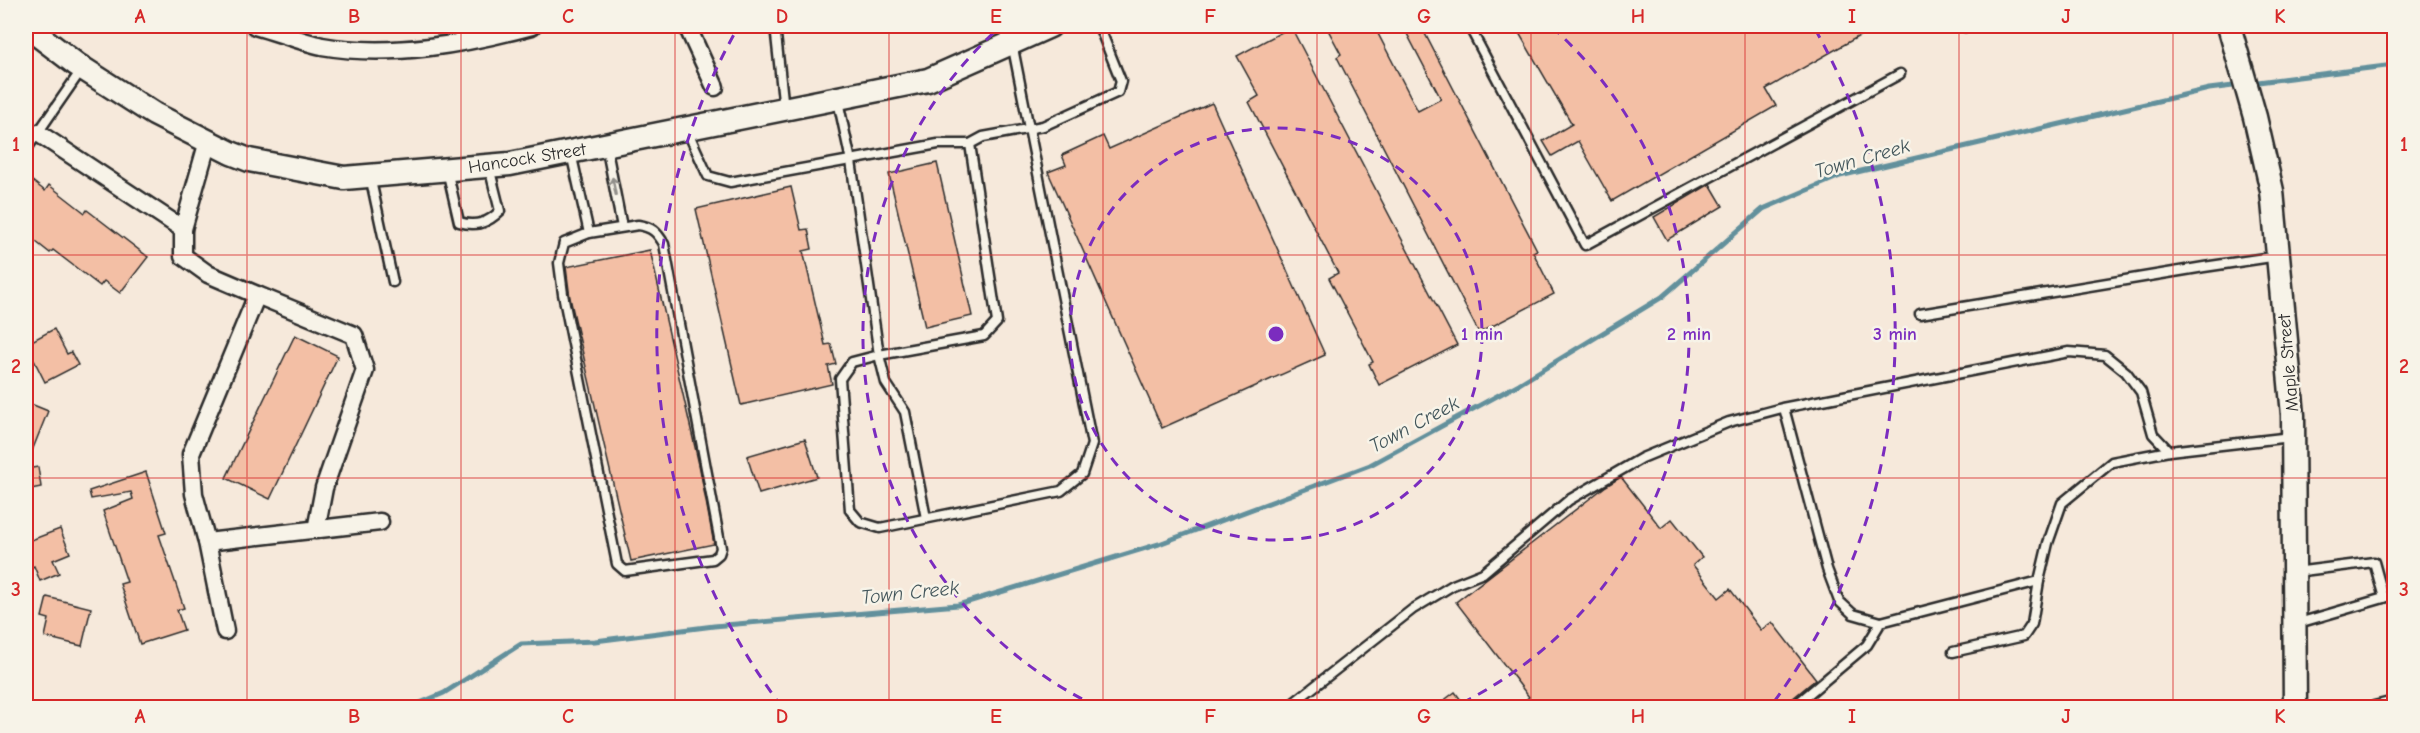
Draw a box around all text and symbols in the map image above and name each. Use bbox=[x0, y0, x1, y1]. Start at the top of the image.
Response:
text: A bbox=[134, 5, 146, 28]
text: B bbox=[348, 5, 360, 28]
text: C bbox=[562, 5, 574, 28]
text: D bbox=[776, 5, 788, 28]
text: E bbox=[990, 5, 1002, 28]
text: F bbox=[1204, 5, 1216, 28]
text: G bbox=[1417, 5, 1431, 28]
text: H bbox=[1631, 5, 1645, 28]
text: I bbox=[1848, 5, 1856, 28]
text: J bbox=[2061, 5, 2071, 28]
text: K bbox=[2274, 5, 2286, 28]
text: 1 bbox=[12, 133, 20, 156]
text: 1 bbox=[2400, 133, 2408, 156]
water label: Town Creek bbox=[1812, 134, 1913, 183]
street label: Hancock Street bbox=[467, 139, 588, 178]
one-way arrow bbox=[608, 177, 619, 196]
street label: Maple Street bbox=[2274, 312, 2303, 413]
centre of rings bbox=[1266, 324, 1286, 344]
text: 1 min bbox=[1461, 324, 1503, 345]
text: 2 min bbox=[1667, 324, 1711, 345]
text: 3 min bbox=[1873, 324, 1917, 345]
text: 2 bbox=[11, 355, 21, 378]
text: 2 bbox=[2399, 355, 2409, 378]
water label: Town Creek bbox=[1365, 391, 1463, 458]
water label: Town Creek bbox=[860, 576, 960, 609]
text: 3 bbox=[11, 578, 21, 601]
text: 3 bbox=[2399, 578, 2409, 601]
text: A bbox=[134, 705, 146, 728]
text: B bbox=[348, 705, 360, 728]
text: C bbox=[562, 705, 574, 728]
text: D bbox=[776, 705, 788, 728]
text: E bbox=[990, 705, 1002, 728]
text: F bbox=[1204, 705, 1216, 728]
text: G bbox=[1417, 705, 1431, 728]
text: H bbox=[1631, 705, 1645, 728]
text: I bbox=[1848, 705, 1856, 728]
text: J bbox=[2061, 705, 2071, 728]
text: K bbox=[2274, 705, 2286, 728]

